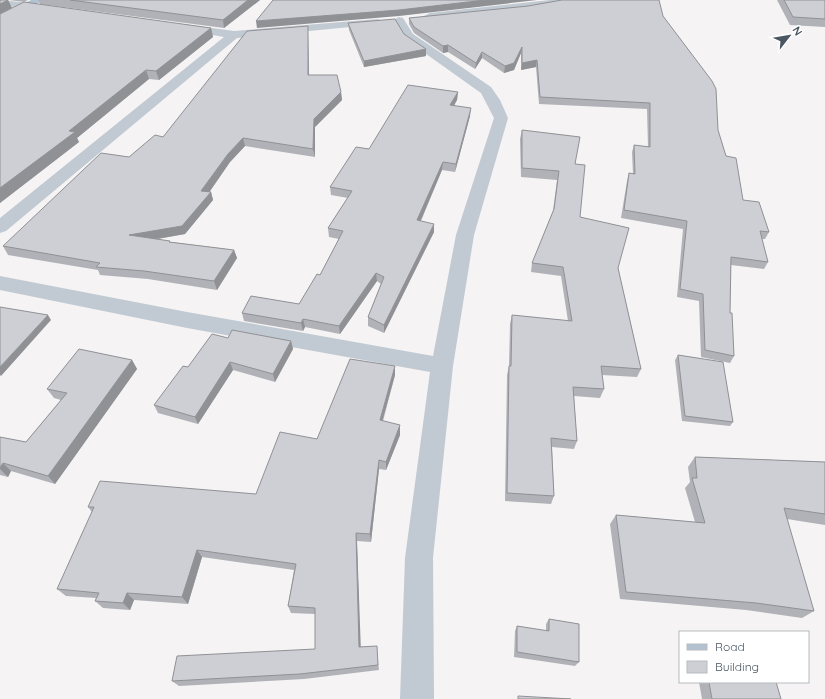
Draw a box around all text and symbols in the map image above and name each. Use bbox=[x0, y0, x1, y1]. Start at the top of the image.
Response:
north arrow bbox=[769, 16, 809, 56]
text: N bbox=[789, 24, 806, 38]
legend bbox=[679, 631, 809, 683]
text: Road bbox=[715, 639, 745, 654]
text: Building bbox=[715, 659, 759, 674]

